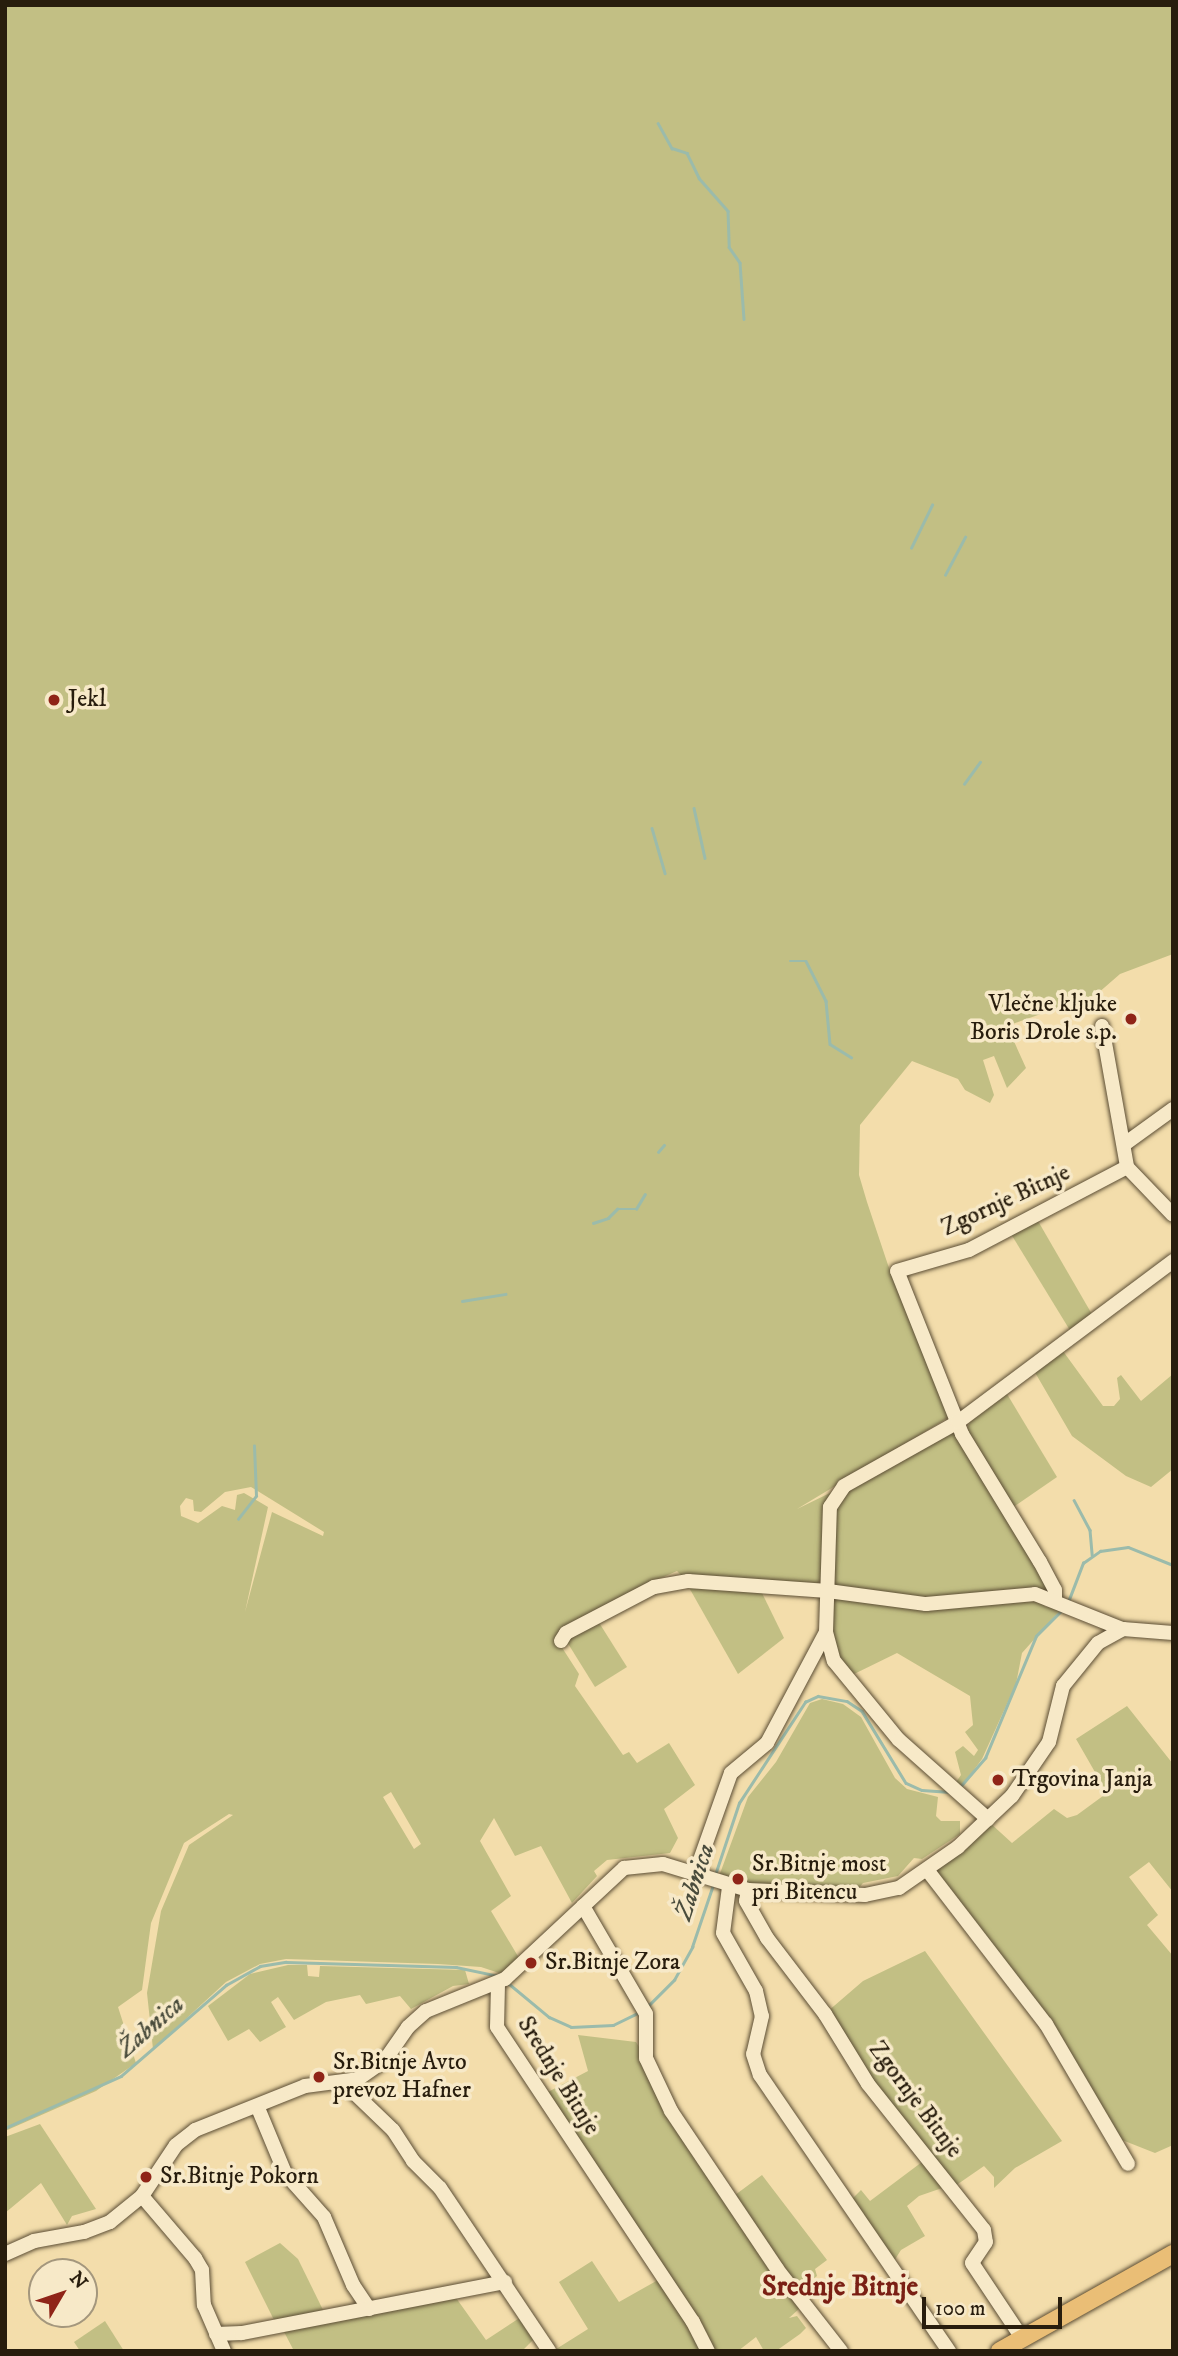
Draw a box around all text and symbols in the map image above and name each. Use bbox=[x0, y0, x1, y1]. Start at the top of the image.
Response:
place label: Jekl bbox=[68, 686, 106, 714]
marker: Jekl bbox=[46, 692, 62, 708]
place label: Vlečne kljuke Boris Drole s.p. bbox=[970, 991, 1117, 1047]
marker: Vlečne kljuke Boris Drole s.p. bbox=[1123, 1011, 1139, 1027]
street label: Zgornje Bitnje bbox=[937, 1159, 1075, 1243]
place label: Trgovina Janja bbox=[1012, 1766, 1152, 1794]
marker: Trgovina Janja bbox=[990, 1772, 1006, 1788]
water label: Žabnica bbox=[668, 1840, 722, 1924]
place label: Sr.Bitnje most pri Bitencu bbox=[752, 1851, 886, 1907]
marker: Sr.Bitnje most pri Bitencu bbox=[730, 1871, 746, 1887]
place label: Sr.Bitnje Zora bbox=[545, 1949, 680, 1977]
marker: Sr.Bitnje Zora bbox=[523, 1955, 539, 1971]
water label: Žabnica bbox=[111, 1989, 191, 2065]
street label: Srednje Bitnje bbox=[510, 2012, 606, 2140]
street label: Zgornje Bitnje bbox=[862, 2036, 968, 2164]
place label: Sr.Bitnje Avto prevoz Hafner bbox=[333, 2049, 471, 2105]
marker: Sr.Bitnje Avto prevoz Hafner bbox=[311, 2069, 327, 2085]
place label: Sr.Bitnje Pokorn bbox=[160, 2163, 319, 2191]
marker: Sr.Bitnje Pokorn bbox=[138, 2169, 154, 2185]
north arrow bbox=[28, 2258, 98, 2328]
text: N bbox=[64, 2267, 92, 2294]
district label: Srednje Bitnje bbox=[762, 2270, 918, 2304]
scale bar bbox=[926, 2282, 1066, 2326]
text: 100 m bbox=[935, 2296, 986, 2322]

